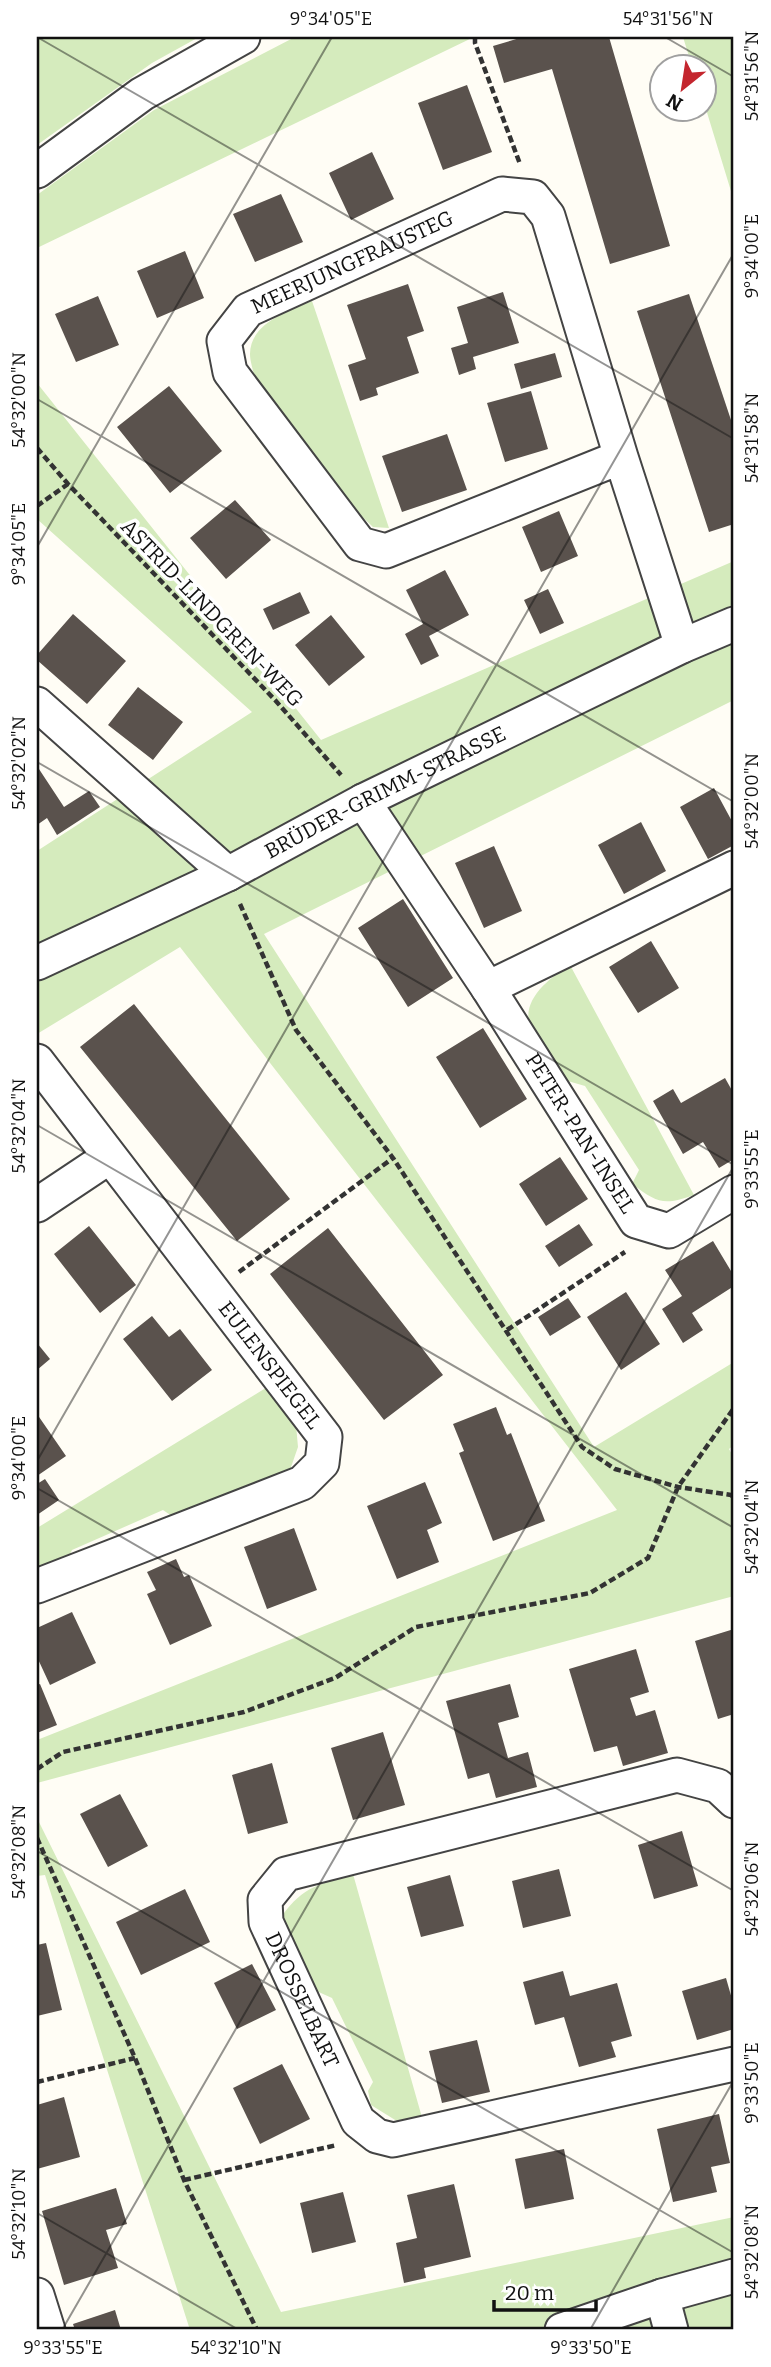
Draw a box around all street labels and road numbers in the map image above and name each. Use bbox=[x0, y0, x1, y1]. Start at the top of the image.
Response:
street label: MEERJUNGFRAUSTEG bbox=[247, 205, 457, 320]
street label: ASTRID-LINDGREN-WEG bbox=[115, 514, 309, 712]
street label: BRÜDER-GRIMM-STRASSE bbox=[260, 721, 510, 865]
street label: PETER-PAN-INSEL bbox=[520, 1048, 641, 1219]
street label: EULENSPIEGEL bbox=[213, 1296, 327, 1434]
street label: DROSSELBART bbox=[260, 1928, 344, 2072]

